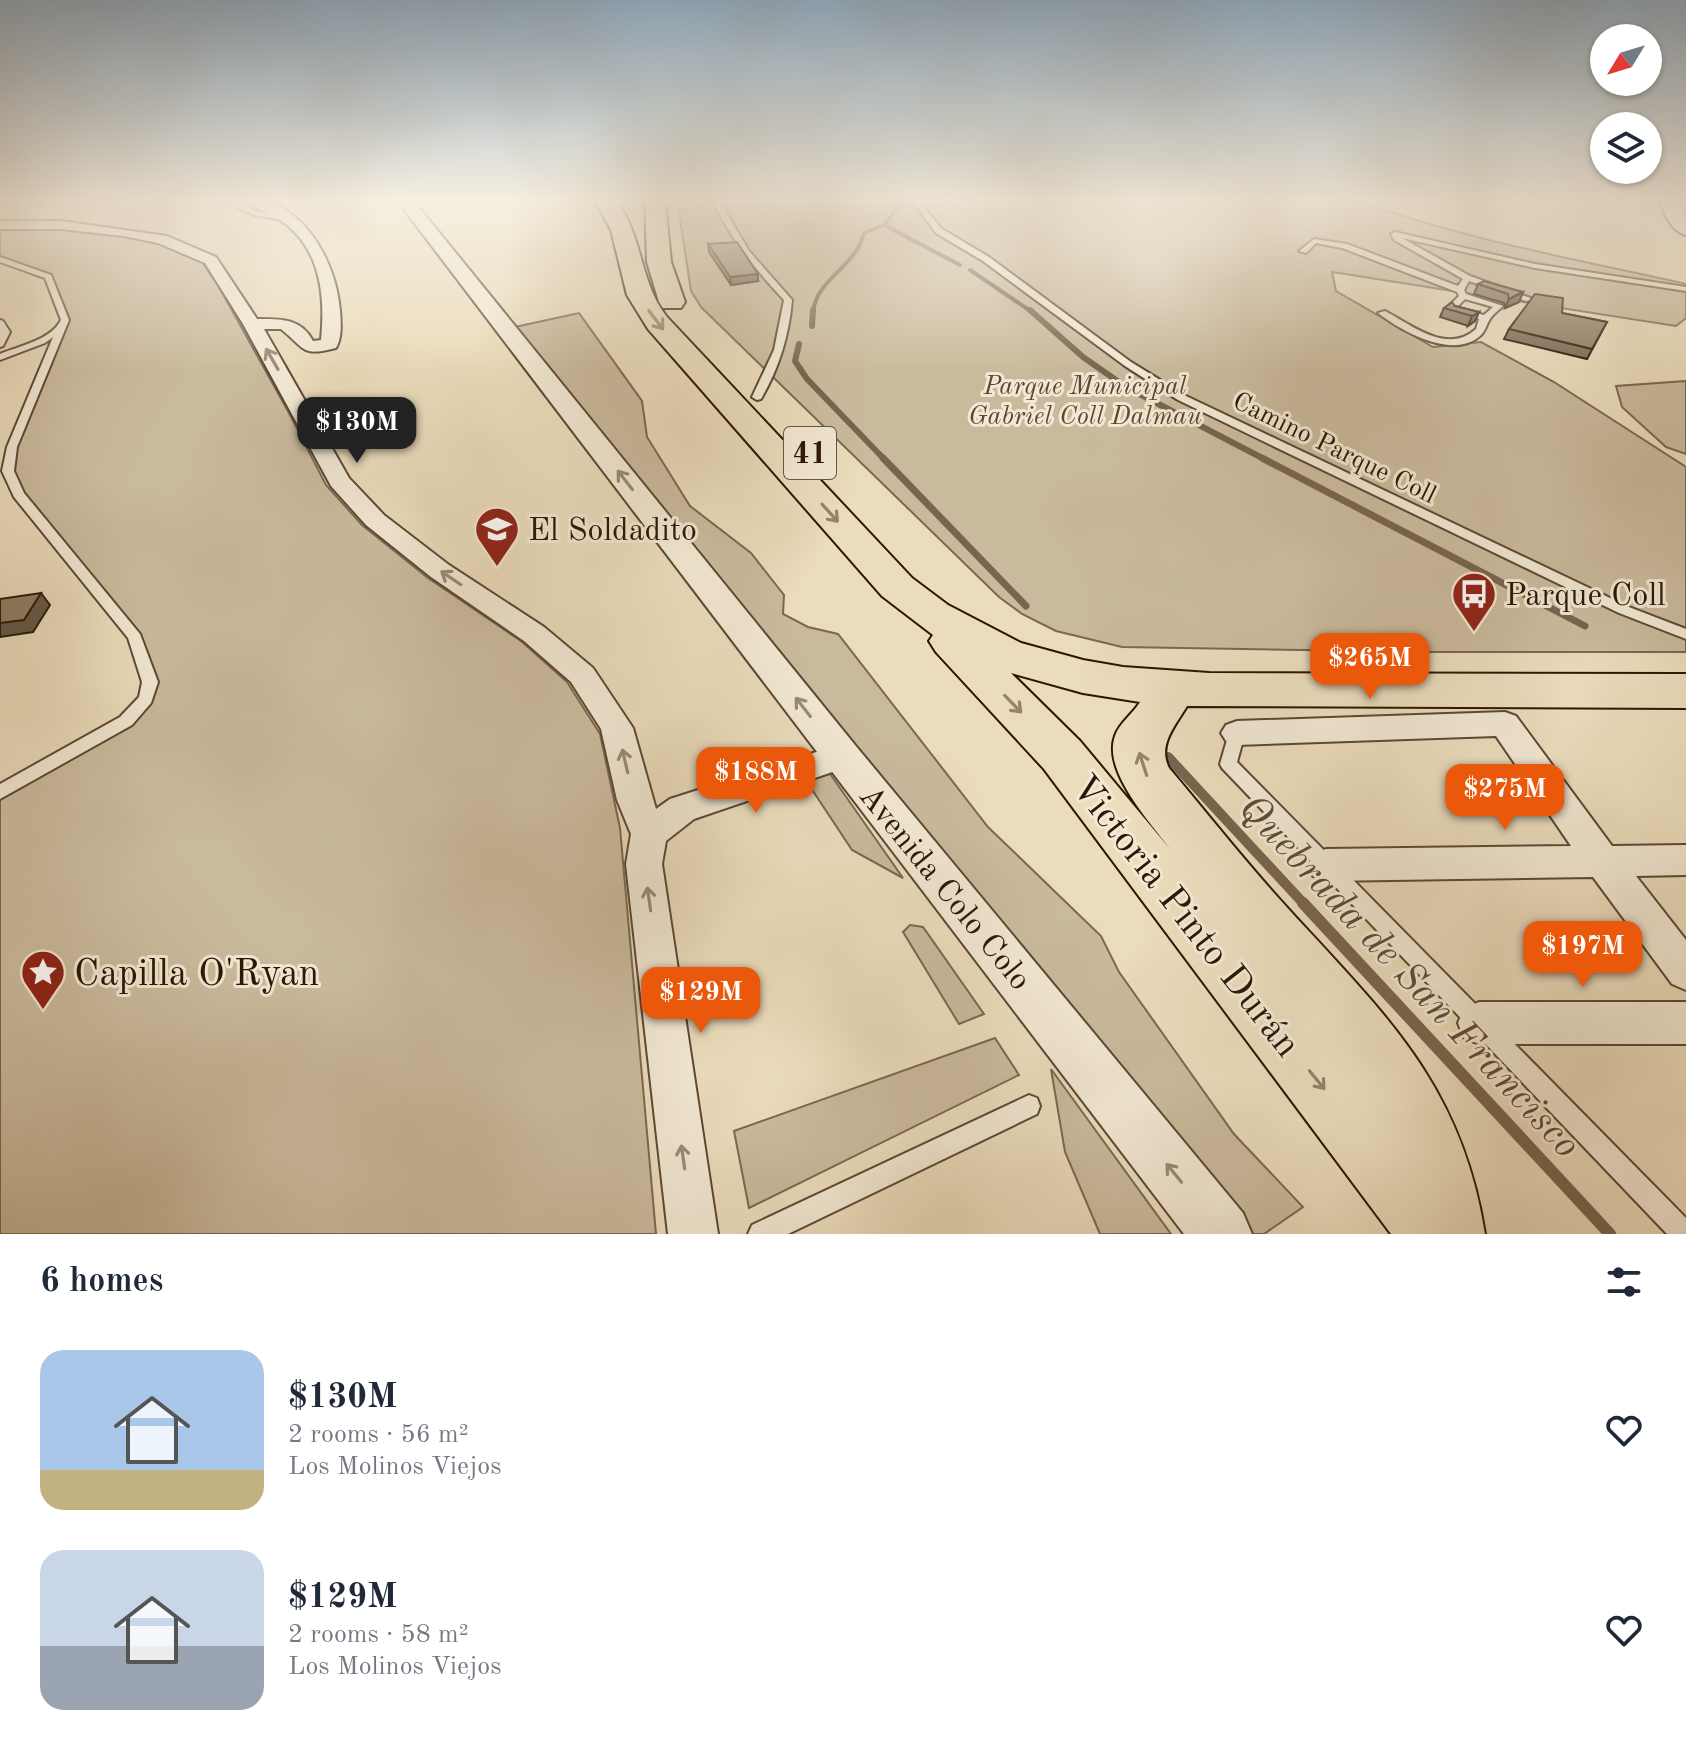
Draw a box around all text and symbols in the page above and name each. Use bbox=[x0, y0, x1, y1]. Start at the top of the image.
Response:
north arrow bbox=[1590, 24, 1662, 96]
map controls bbox=[1590, 24, 1662, 184]
button: layers bbox=[1590, 112, 1662, 184]
one-way arrow bbox=[647, 309, 664, 330]
one-way arrow bbox=[264, 348, 280, 371]
park label: Parque Municipal Gabriel Coll Dalmau bbox=[968, 374, 1202, 430]
street label: Camino Parque Coll bbox=[1228, 388, 1440, 509]
pin: $130M bbox=[301, 397, 413, 465]
text: $130M bbox=[315, 410, 399, 436]
road number: 41 bbox=[784, 427, 836, 479]
one-way arrow bbox=[617, 470, 634, 491]
one-way arrow bbox=[820, 503, 838, 523]
school or university icon: El Soldadito bbox=[473, 505, 521, 568]
place label: El Soldadito bbox=[528, 516, 697, 548]
one-way arrow bbox=[440, 570, 463, 586]
bus stop icon: Parque Coll bbox=[1450, 570, 1498, 633]
place label: Parque Coll bbox=[1505, 581, 1666, 613]
pin: $265M bbox=[1314, 633, 1426, 701]
text: $265M bbox=[1328, 646, 1412, 672]
one-way arrow bbox=[1003, 694, 1022, 713]
one-way arrow bbox=[794, 697, 811, 718]
pin: $188M bbox=[700, 747, 812, 815]
one-way arrow bbox=[616, 748, 631, 774]
one-way arrow bbox=[1135, 752, 1150, 777]
text: $188M bbox=[714, 760, 798, 786]
pin: $275M bbox=[1449, 764, 1561, 832]
street label: Victoria Pinto Durán bbox=[1063, 769, 1306, 1065]
text: $275M bbox=[1463, 777, 1547, 803]
street label: Avenida Colo Colo bbox=[852, 781, 1036, 997]
water label: Quebrada de San Francisco bbox=[1230, 789, 1586, 1167]
one-way arrow bbox=[641, 887, 656, 912]
pin: $197M bbox=[1527, 921, 1639, 989]
text: $197M bbox=[1541, 934, 1625, 960]
place icon: Capilla O'Ryan bbox=[19, 948, 67, 1011]
place label: Capilla O'Ryan bbox=[74, 956, 319, 994]
pin: $129M bbox=[645, 967, 757, 1035]
text: $129M bbox=[659, 980, 743, 1006]
one-way arrow bbox=[1308, 1069, 1326, 1090]
one-way arrow bbox=[675, 1145, 690, 1170]
one-way arrow bbox=[1165, 1163, 1182, 1184]
icon: filters bbox=[1602, 1260, 1646, 1304]
text: 6 homes bbox=[40, 1265, 163, 1299]
text: $130M bbox=[288, 1381, 397, 1415]
icon: home bbox=[104, 1382, 200, 1478]
icon: heart bbox=[1602, 1408, 1646, 1452]
text: 2 rooms · 56 m² bbox=[288, 1422, 469, 1448]
text: Los Molinos Viejos bbox=[288, 1454, 502, 1480]
text: $129M bbox=[288, 1581, 397, 1615]
icon: home bbox=[104, 1582, 200, 1678]
icon: heart bbox=[1602, 1608, 1646, 1652]
text: 2 rooms · 58 m² bbox=[288, 1622, 469, 1648]
text: Los Molinos Viejos bbox=[288, 1654, 502, 1680]

